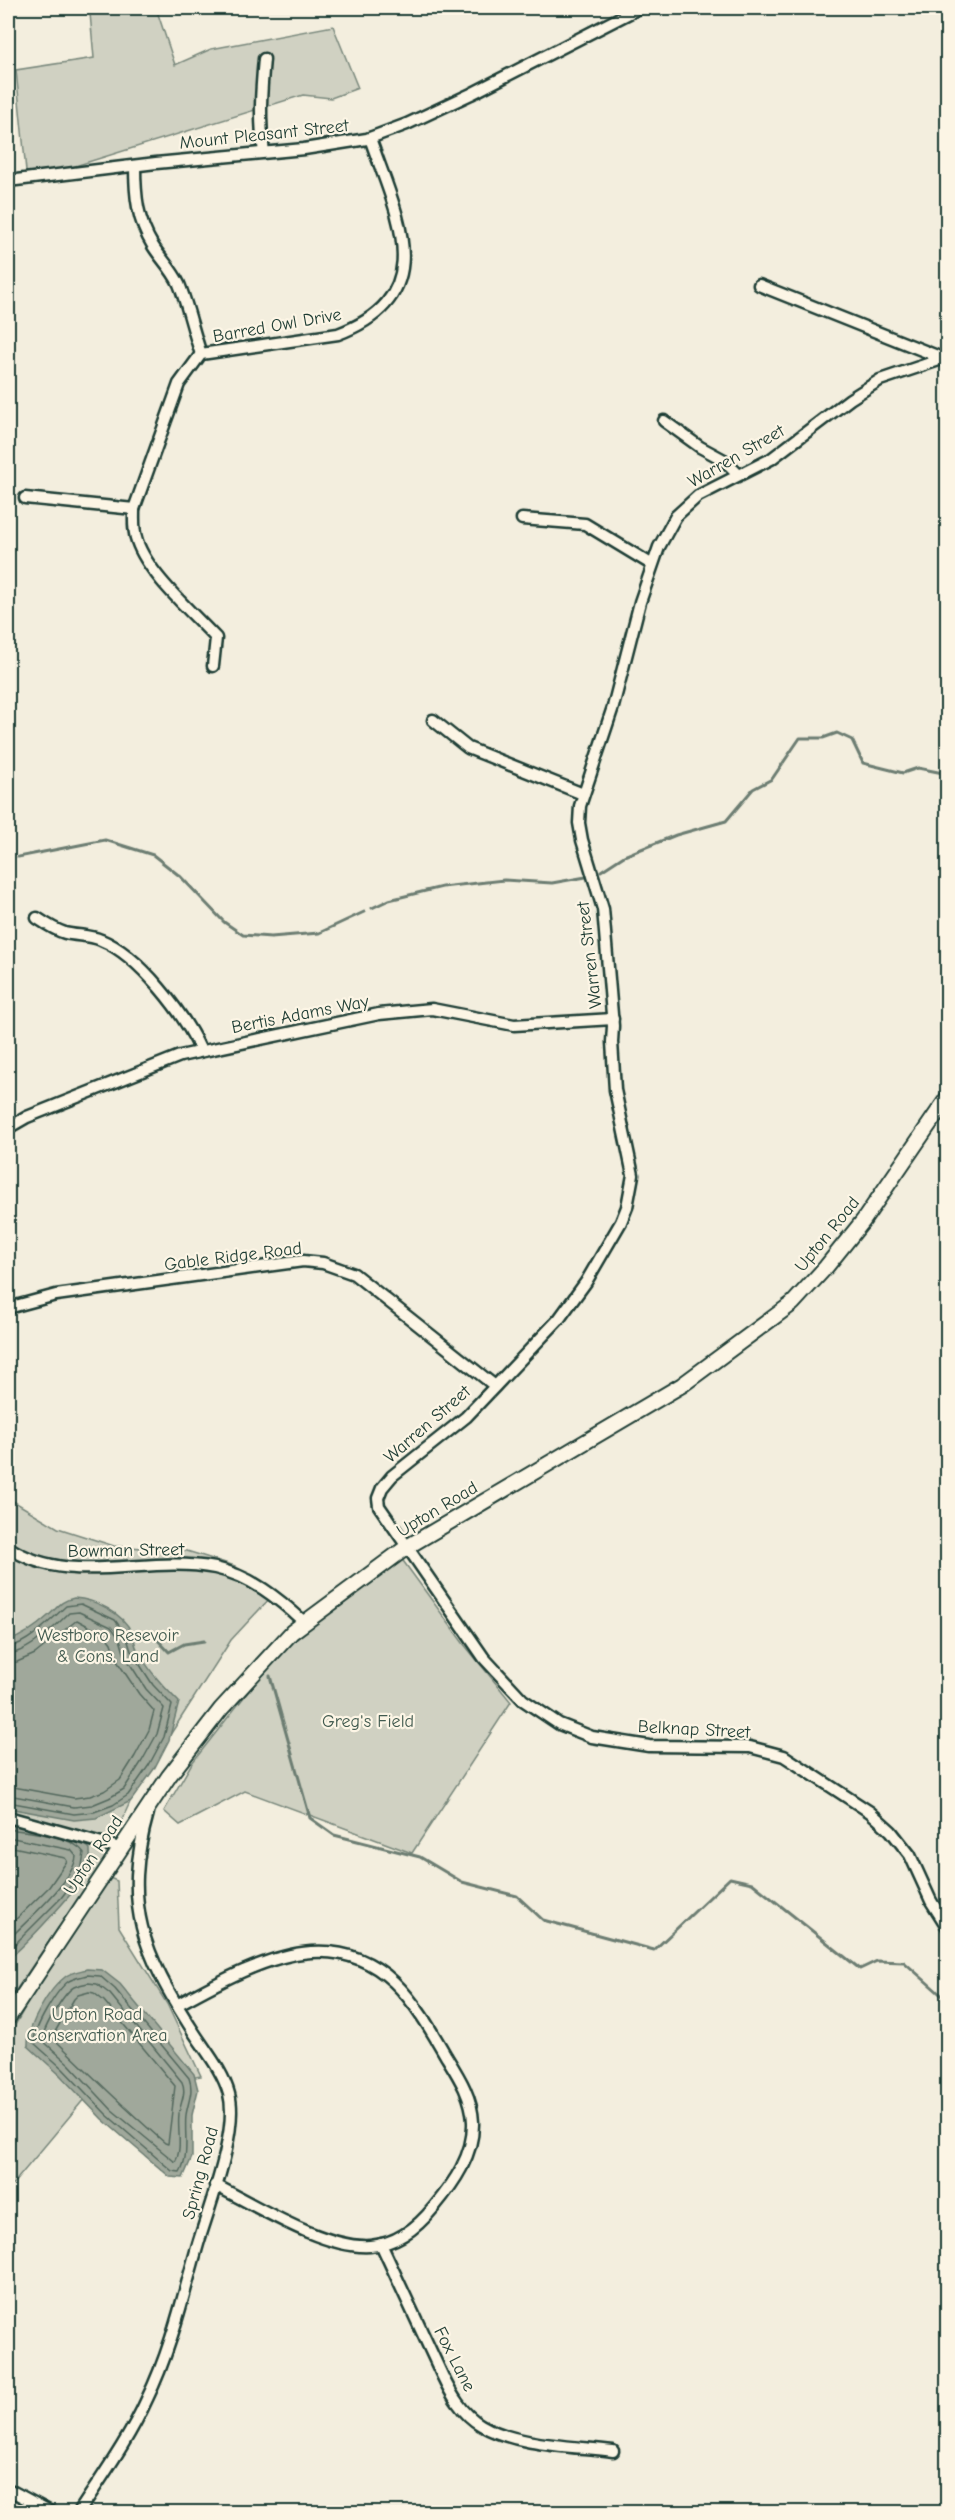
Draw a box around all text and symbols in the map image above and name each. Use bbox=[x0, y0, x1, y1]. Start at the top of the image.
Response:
street label: Mount Pleasant Street bbox=[178, 115, 351, 154]
street label: Barred Owl Drive bbox=[211, 304, 343, 347]
street label: Warren Street bbox=[684, 420, 789, 492]
street label: Warren Street bbox=[572, 899, 606, 1010]
street label: Bertis Adams Way bbox=[230, 991, 371, 1038]
street label: Upton Road bbox=[791, 1192, 864, 1276]
street label: Gable Ridge Road bbox=[163, 1238, 303, 1275]
street label: Warren Street bbox=[380, 1381, 475, 1468]
street label: Upton Road bbox=[393, 1477, 482, 1542]
street label: Bowman Street bbox=[68, 1539, 185, 1562]
park label: Westboro Resevoir & Cons. Land bbox=[37, 1625, 180, 1667]
park label: Greg's Field bbox=[322, 1711, 414, 1732]
street label: Belknap Street bbox=[637, 1716, 752, 1743]
street label: Upton Road bbox=[59, 1812, 128, 1899]
park label: Upton Road Conservation Area bbox=[27, 2004, 167, 2046]
street label: Spring Road bbox=[178, 2124, 223, 2222]
street label: Fox Lane bbox=[429, 2323, 480, 2395]

